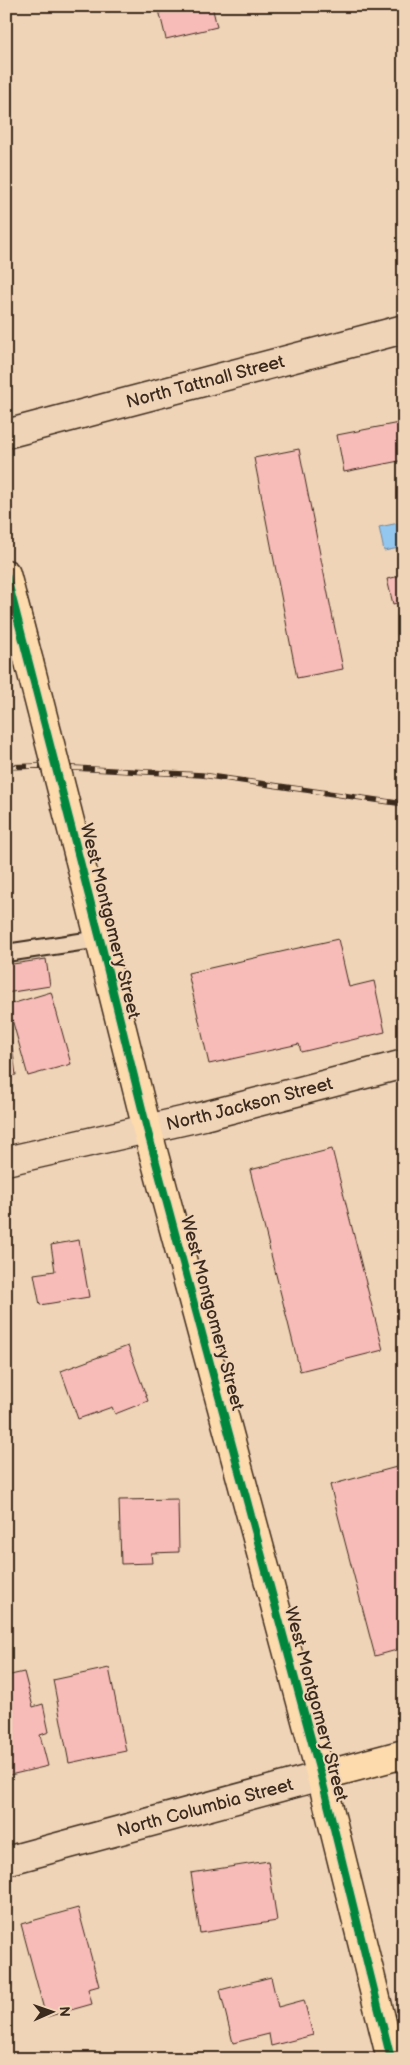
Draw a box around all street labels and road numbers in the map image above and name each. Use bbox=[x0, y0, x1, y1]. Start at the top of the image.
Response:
street label: North Tattnall Street bbox=[124, 350, 287, 412]
street label: West Montgomery Street bbox=[76, 821, 145, 1021]
street label: North Jackson Street bbox=[164, 1072, 335, 1135]
street label: West Montgomery Street bbox=[176, 1213, 248, 1413]
street label: West Montgomery Street bbox=[280, 1604, 352, 1804]
street label: North Columbia Street bbox=[115, 1773, 296, 1841]

